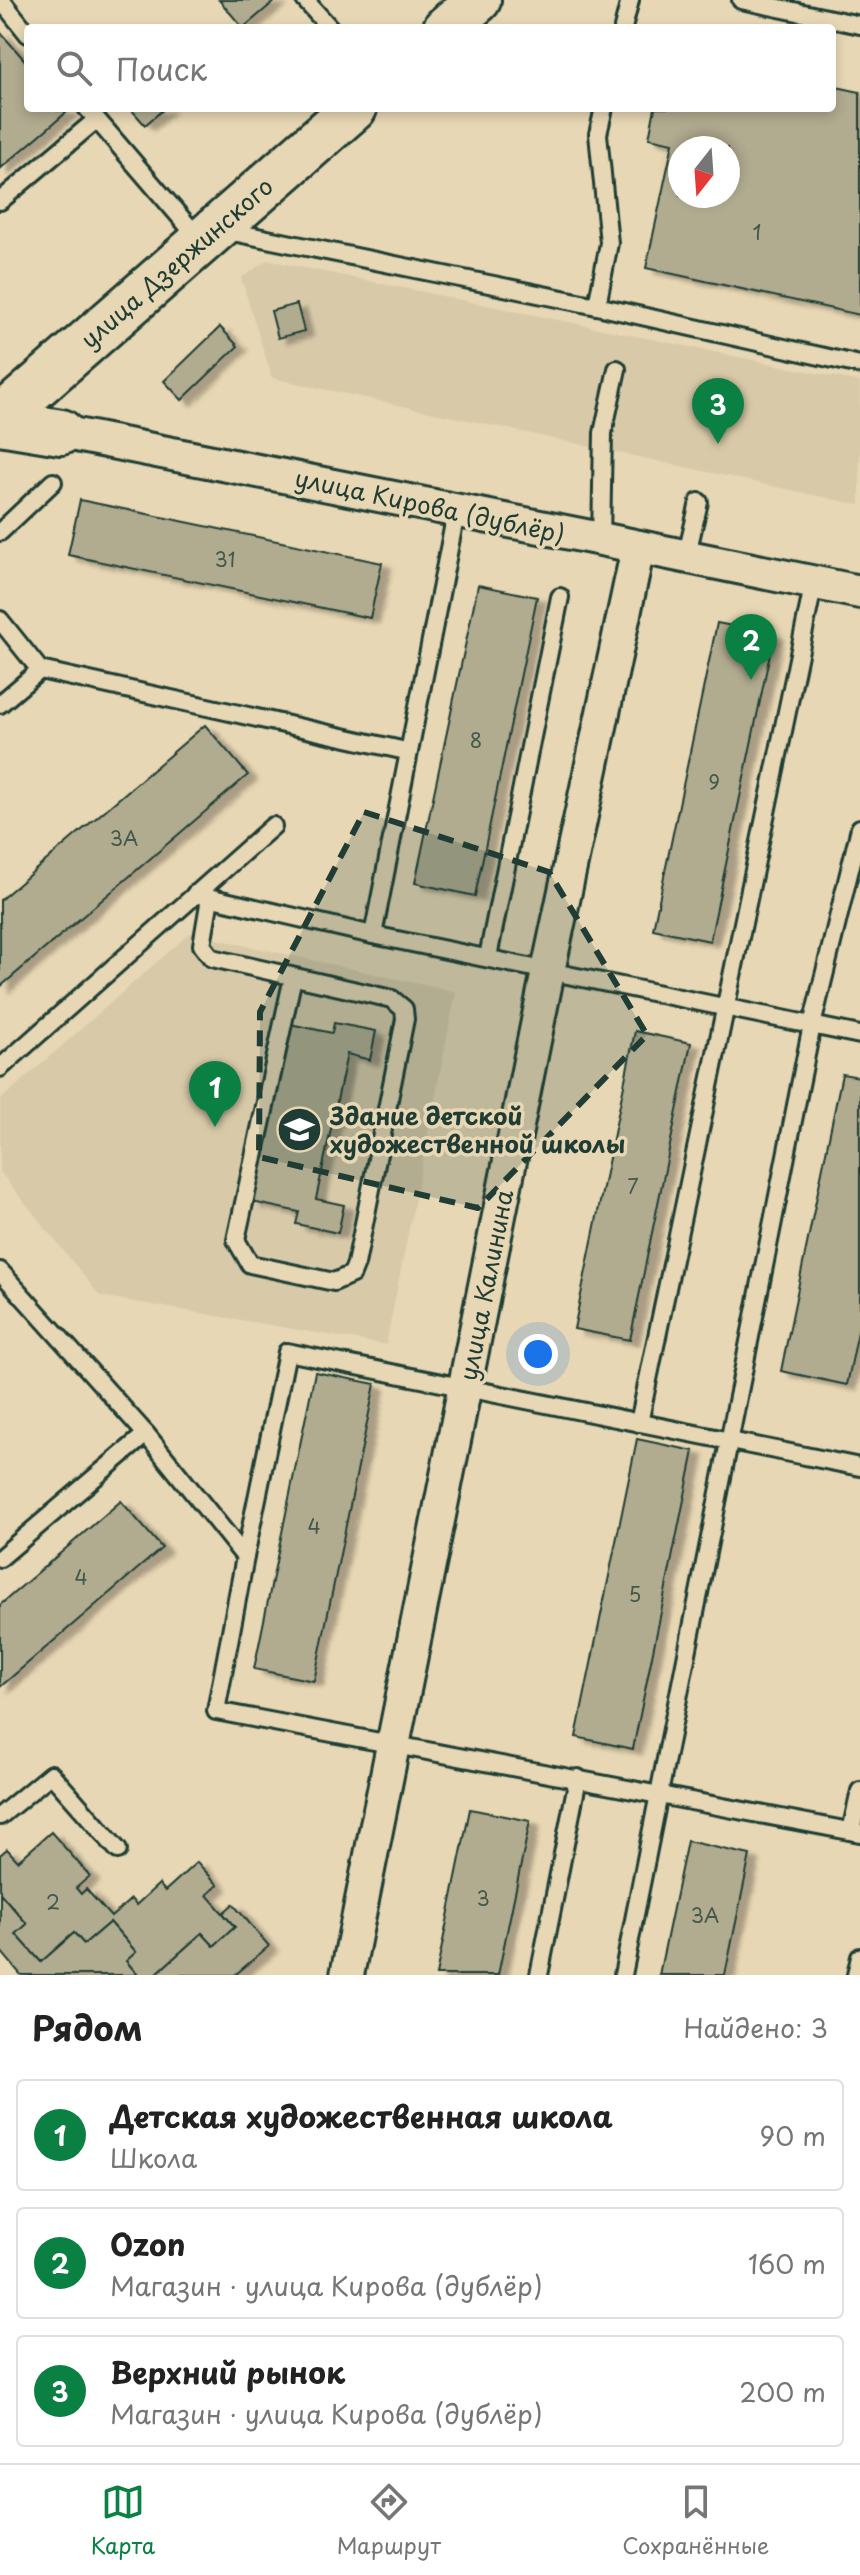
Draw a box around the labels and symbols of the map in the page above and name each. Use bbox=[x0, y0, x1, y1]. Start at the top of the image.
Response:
north arrow bbox=[668, 136, 740, 208]
street label: улица Дзержинского bbox=[72, 168, 280, 356]
house number: 1 bbox=[753, 217, 761, 247]
pin: 3 bbox=[692, 378, 744, 444]
street label: улица Кирова (дублёр) bbox=[292, 459, 568, 551]
house number: 31 bbox=[215, 544, 235, 574]
pin: 2 bbox=[725, 614, 777, 680]
house number: 8 bbox=[470, 725, 482, 755]
house number: 9 bbox=[708, 767, 720, 797]
house number: 3А bbox=[110, 823, 138, 853]
pin: 1 bbox=[189, 1061, 241, 1127]
place label: Здание детской художественной школы bbox=[329, 1097, 625, 1161]
school or university icon: Здание детской художественной школы bbox=[275, 1105, 323, 1153]
house number: 7 bbox=[627, 1171, 639, 1201]
street label: улица Калинина bbox=[449, 1186, 521, 1384]
your location bbox=[518, 1334, 558, 1374]
house number: 4 bbox=[307, 1511, 321, 1541]
house number: 4 bbox=[74, 1562, 88, 1592]
house number: 5 bbox=[629, 1579, 641, 1609]
house number: 3 bbox=[476, 1883, 490, 1913]
house number: 2 bbox=[46, 1887, 60, 1917]
house number: 3А bbox=[691, 1900, 719, 1930]

